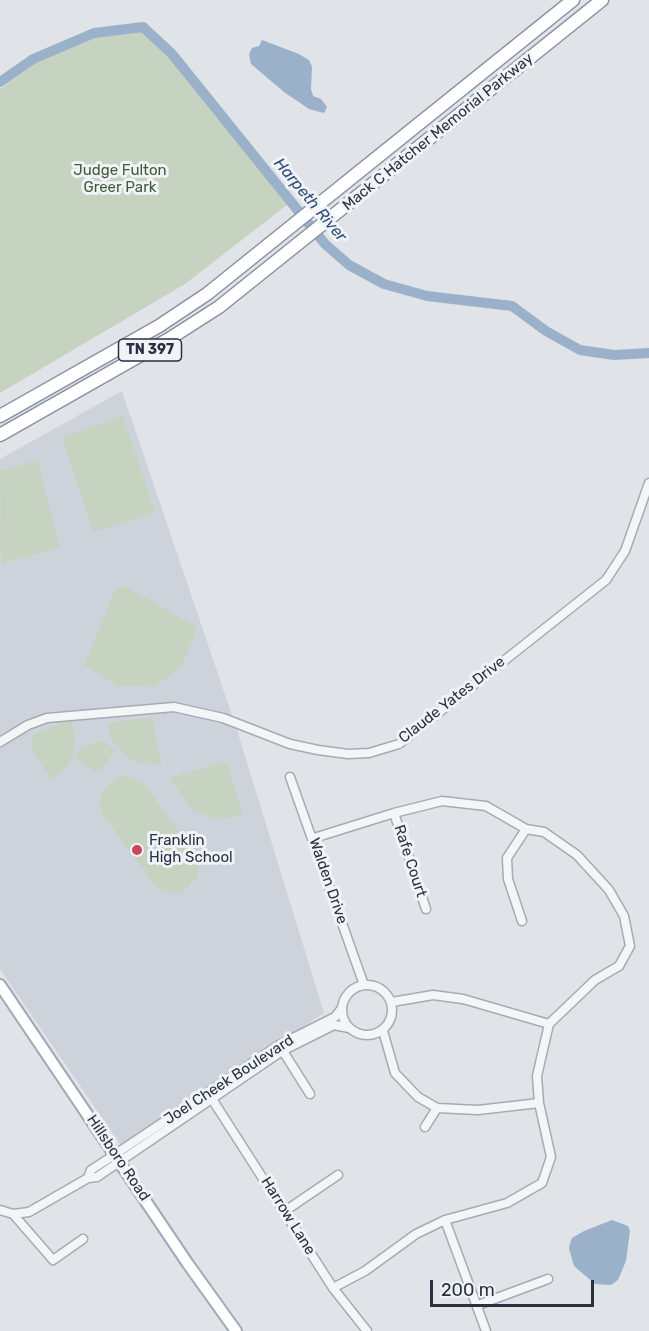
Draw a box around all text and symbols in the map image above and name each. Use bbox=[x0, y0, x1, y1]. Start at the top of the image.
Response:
street label: Mack C Hatcher Memorial Parkway bbox=[339, 49, 537, 215]
water label: Harpeth River bbox=[270, 154, 350, 246]
park label: Judge Fulton Greer Park bbox=[73, 162, 167, 197]
road number: TN 397 bbox=[118, 339, 182, 361]
street label: Claude Yates Drive bbox=[395, 653, 509, 747]
street label: Rafe Court bbox=[390, 823, 430, 899]
place label: Franklin High School bbox=[149, 832, 233, 867]
street label: Walden Drive bbox=[305, 836, 351, 926]
marker: Franklin High School bbox=[130, 843, 144, 857]
street label: Joel Cheek Boulevard bbox=[161, 1031, 297, 1129]
street label: Hillsboro Road bbox=[83, 1111, 153, 1205]
street label: Harrow Lane bbox=[257, 1174, 319, 1258]
scale bar bbox=[433, 1268, 596, 1306]
text: 200 m bbox=[441, 1279, 495, 1301]

